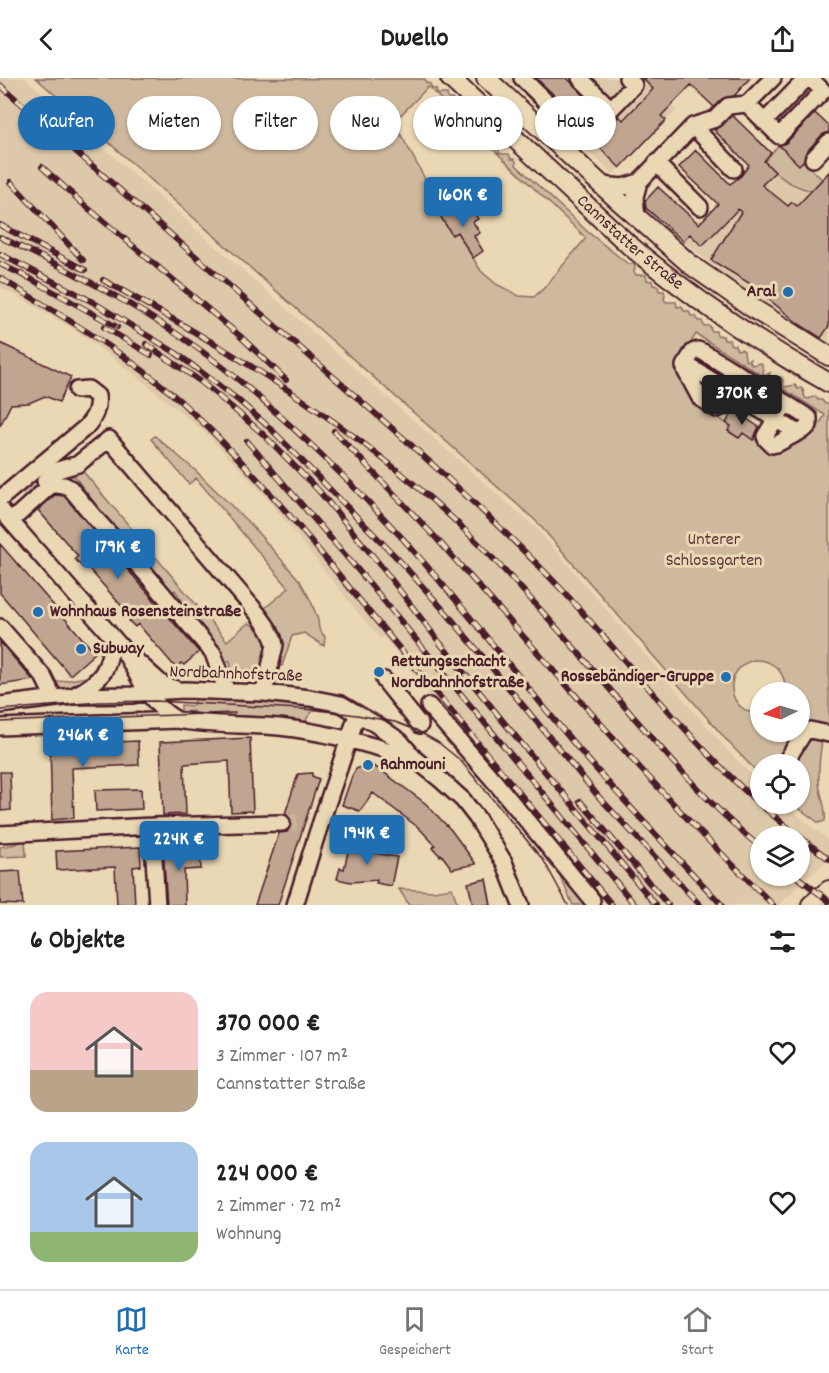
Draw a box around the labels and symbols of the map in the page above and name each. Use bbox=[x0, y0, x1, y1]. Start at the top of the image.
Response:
pin: 160K € bbox=[414, 177, 512, 228]
street label: Cannstatter Straße bbox=[571, 189, 689, 297]
place label: Aral bbox=[747, 280, 777, 305]
marker: Aral bbox=[781, 285, 795, 299]
pin: 370K € bbox=[693, 375, 791, 426]
park label: Unterer Schlossgarten bbox=[666, 528, 762, 574]
pin: 179K € bbox=[69, 529, 167, 580]
place label: Wohnhaus Rosensteinstraße bbox=[50, 600, 241, 625]
marker: Wohnhaus Rosensteinstraße bbox=[31, 605, 45, 619]
place label: Subway bbox=[93, 637, 145, 662]
marker: Subway bbox=[74, 642, 88, 656]
place label: Rettungsschacht Nordbahnhofstraße bbox=[391, 650, 524, 696]
street label: Nordbahnhofstraße bbox=[169, 660, 303, 690]
marker: Rettungsschacht Nordbahnhofstraße bbox=[372, 665, 386, 679]
place label: Rossebändiger-Gruppe bbox=[561, 665, 714, 690]
marker: Rossebändiger-Gruppe bbox=[719, 670, 733, 684]
north arrow bbox=[750, 682, 810, 742]
pin: 246K € bbox=[34, 717, 132, 768]
place label: Rahmouni bbox=[380, 753, 446, 778]
marker: Rahmouni bbox=[361, 758, 375, 772]
pin: 194K € bbox=[318, 815, 416, 866]
pin: 224K € bbox=[130, 821, 228, 872]

